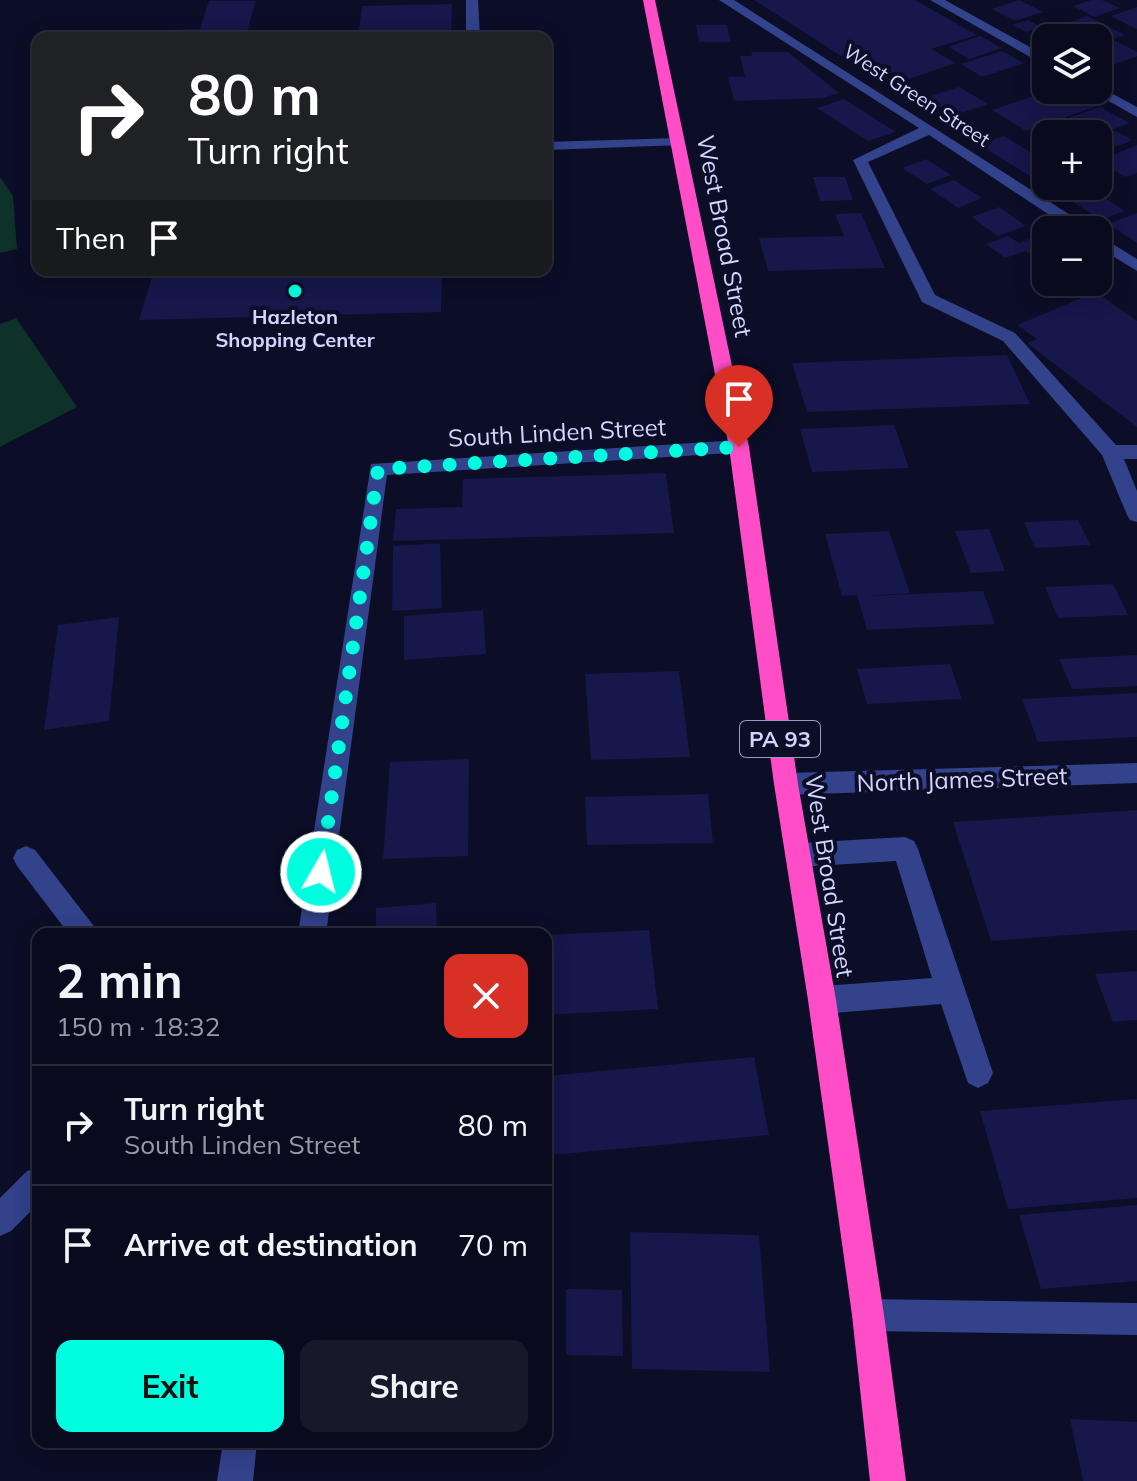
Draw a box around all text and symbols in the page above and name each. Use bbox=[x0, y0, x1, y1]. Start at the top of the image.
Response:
map controls bbox=[1032, 24, 1112, 296]
button: layers bbox=[1032, 24, 1112, 104]
street label: West Green Street bbox=[839, 38, 995, 152]
text: 80 m bbox=[188, 59, 321, 129]
icon: right bbox=[56, 64, 160, 168]
button: + bbox=[1032, 120, 1112, 200]
text: Turn right bbox=[188, 128, 349, 173]
street label: West Broad Street bbox=[691, 133, 759, 339]
icon: arrive bbox=[142, 216, 186, 260]
button: − bbox=[1032, 216, 1112, 296]
text: Then bbox=[56, 219, 126, 257]
marker: Hazleton Shopping Center bbox=[286, 282, 304, 300]
place label: Hazleton Shopping Center bbox=[215, 304, 375, 352]
pin bbox=[705, 365, 773, 447]
icon: arrive bbox=[717, 377, 761, 421]
street label: South Linden Street bbox=[447, 411, 667, 453]
road number: PA 93 bbox=[740, 721, 820, 757]
street label: North James Street bbox=[856, 760, 1068, 798]
street label: West Broad Street bbox=[799, 773, 861, 979]
position arrow bbox=[279, 830, 363, 914]
text: 2 min bbox=[56, 950, 183, 1010]
button: close bbox=[444, 954, 528, 1038]
text: 150 m · 18:32 bbox=[56, 1010, 220, 1043]
text: Turn right bbox=[124, 1090, 264, 1128]
icon: right bbox=[56, 1103, 100, 1147]
text: 80 m bbox=[458, 1106, 528, 1144]
text: South Linden Street bbox=[124, 1128, 360, 1161]
icon: arrive bbox=[56, 1223, 100, 1267]
text: Arrive at destination bbox=[124, 1226, 418, 1264]
text: 70 m bbox=[458, 1226, 528, 1264]
button: Exit bbox=[56, 1340, 284, 1432]
button: Share bbox=[300, 1340, 528, 1432]

